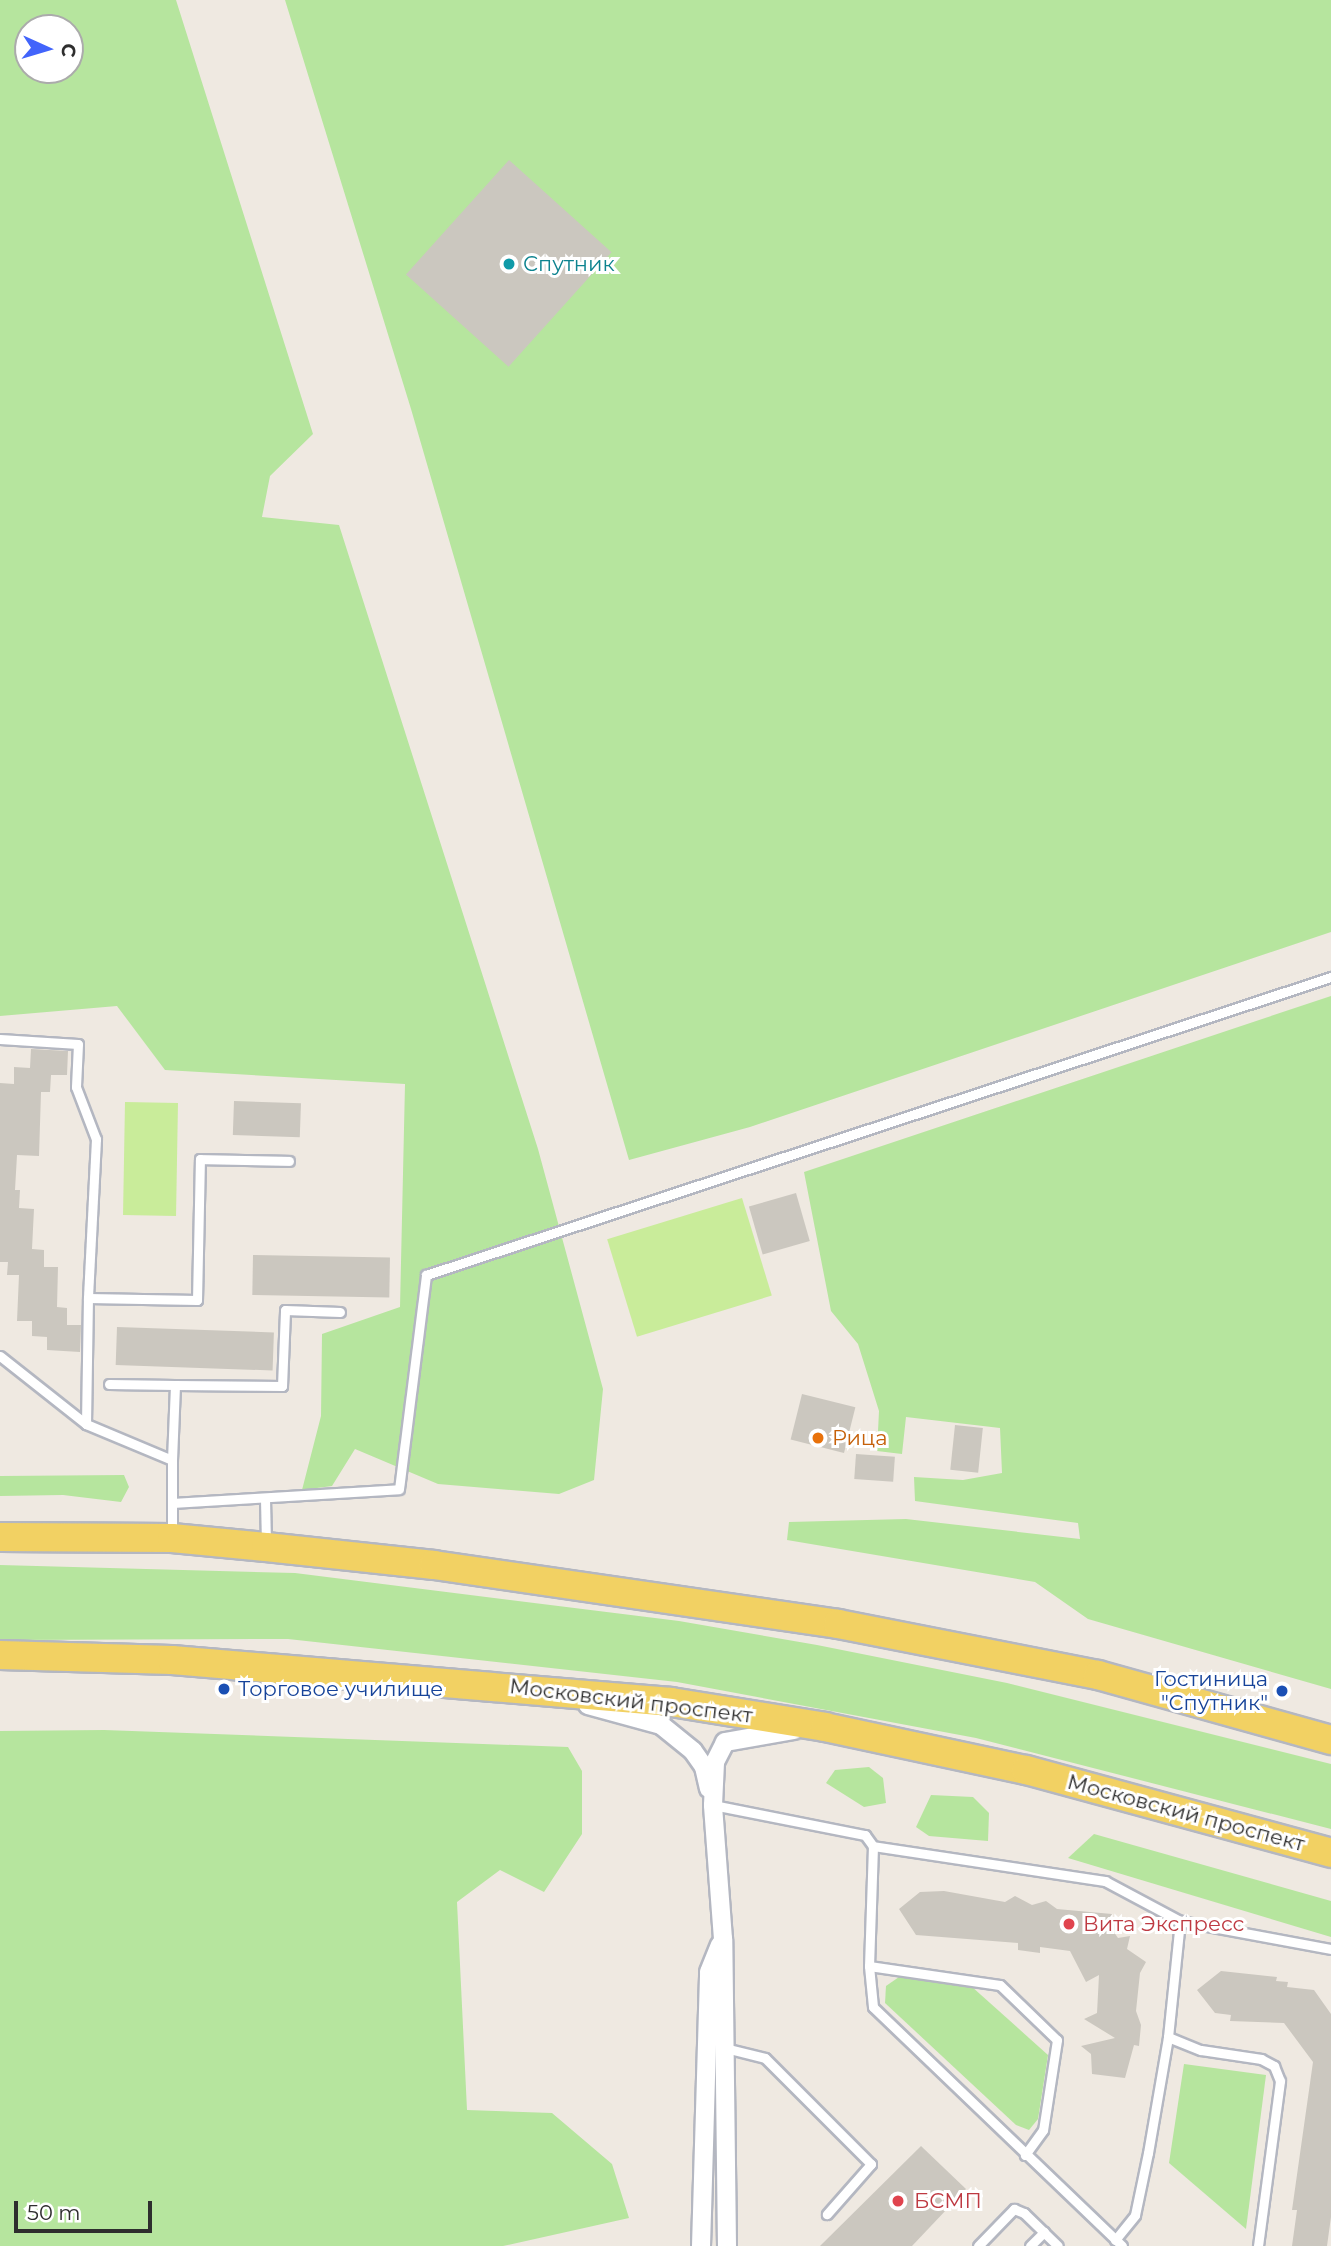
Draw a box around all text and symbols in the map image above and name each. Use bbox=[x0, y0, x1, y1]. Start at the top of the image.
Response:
north arrow bbox=[14, 14, 84, 84]
text: С bbox=[56, 43, 80, 58]
place label: Спутник bbox=[523, 251, 615, 277]
marker: Спутник bbox=[501, 256, 517, 272]
place label: Рица bbox=[832, 1425, 887, 1451]
marker: Рица bbox=[810, 1430, 826, 1446]
place label: Гостиница "Спутник" bbox=[1154, 1666, 1268, 1716]
street label: Московский проспект bbox=[508, 1674, 754, 1728]
place label: Торговое училище bbox=[238, 1676, 443, 1702]
marker: Торговое училище bbox=[216, 1681, 232, 1697]
marker: Гостиница "Спутник" bbox=[1274, 1683, 1290, 1699]
street label: Московский проспект bbox=[1065, 1769, 1307, 1857]
place label: Вита Экспресс bbox=[1083, 1911, 1244, 1937]
marker: Вита Экспресс bbox=[1061, 1916, 1077, 1932]
scale bar bbox=[18, 2186, 156, 2230]
place label: БСМП bbox=[914, 2188, 982, 2214]
marker: БСМП bbox=[888, 2191, 908, 2211]
text: 50 m bbox=[27, 2200, 81, 2225]

